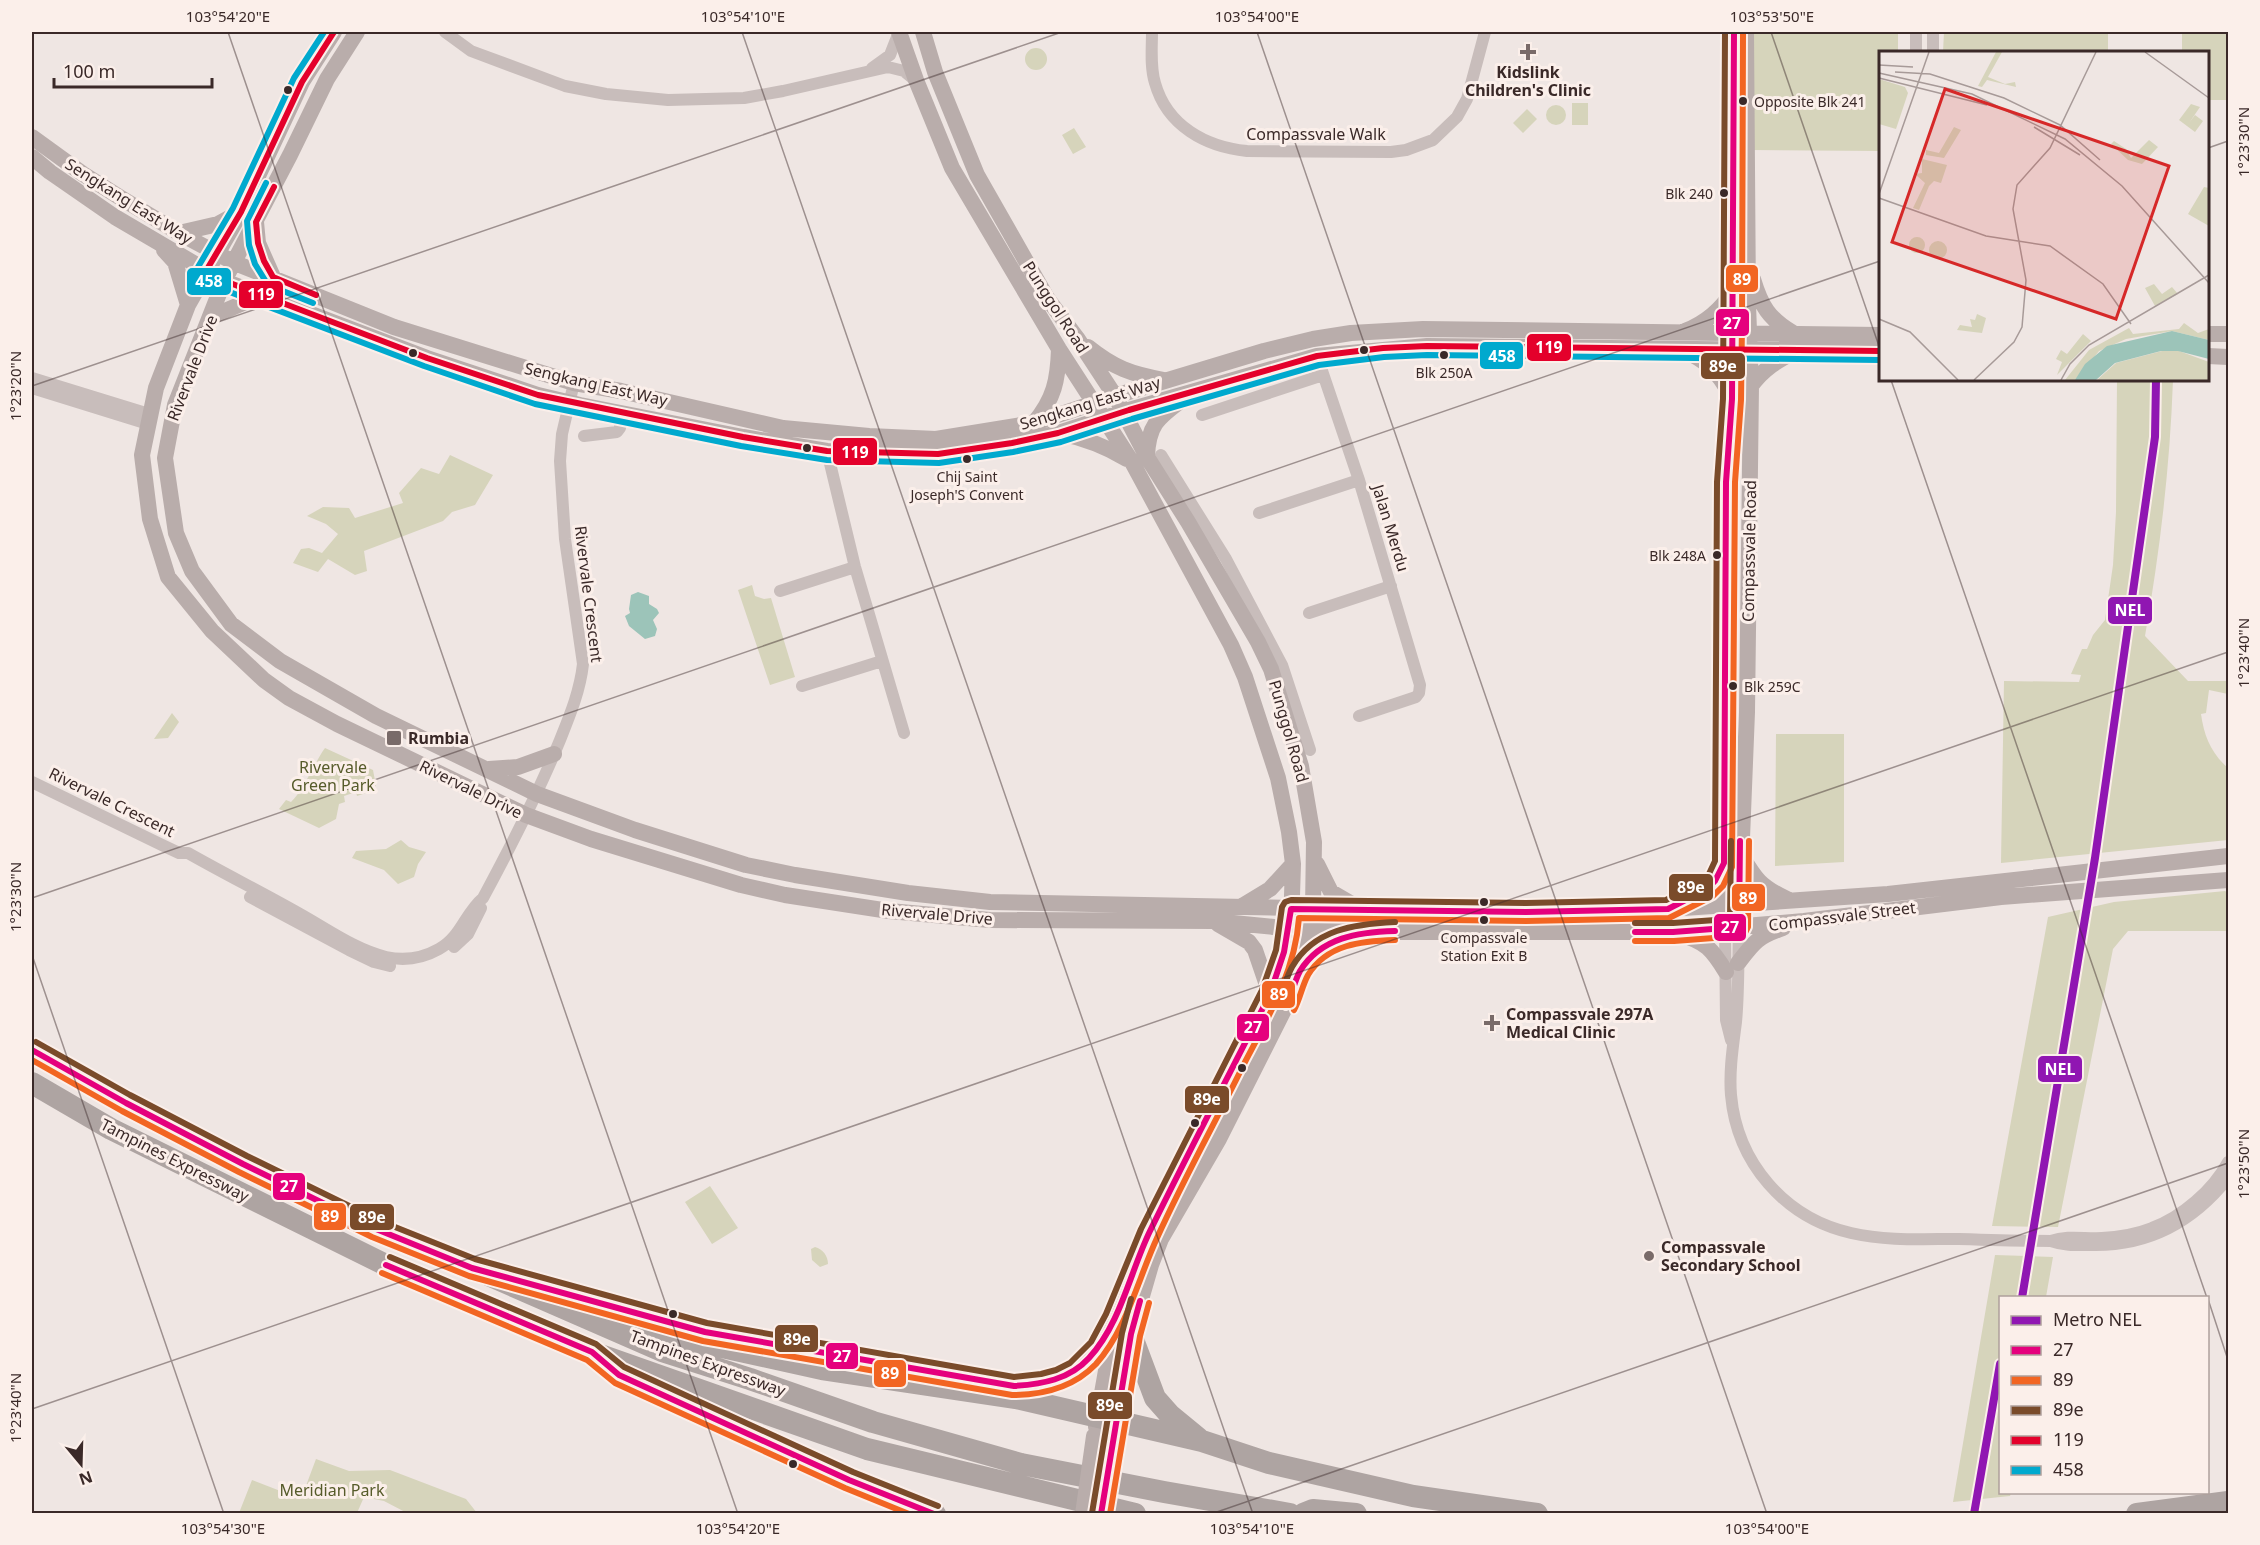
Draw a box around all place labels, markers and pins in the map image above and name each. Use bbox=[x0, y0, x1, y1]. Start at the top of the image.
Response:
marker: Kidslink Children's Clinic bbox=[1519, 43, 1537, 61]
place label: Kidslink Children's Clinic bbox=[1465, 61, 1591, 101]
unlabelled marker bbox=[282, 84, 294, 96]
place label: Opposite Blk 241 bbox=[1754, 92, 1865, 111]
marker: Opposite Blk 241 bbox=[1737, 95, 1749, 107]
place label: Blk 240 bbox=[1665, 184, 1713, 203]
marker: Blk 240 bbox=[1718, 187, 1730, 199]
unlabelled marker bbox=[1358, 344, 1370, 356]
unlabelled marker bbox=[407, 347, 419, 359]
marker: Blk 250A bbox=[1438, 349, 1450, 361]
place label: Blk 250A bbox=[1416, 363, 1472, 382]
unlabelled marker bbox=[801, 442, 813, 454]
marker: Chij Saint Joseph'S Convent bbox=[961, 453, 973, 465]
place label: Chij Saint Joseph'S Convent bbox=[908, 467, 1024, 504]
place label: Blk 248A bbox=[1649, 546, 1706, 565]
marker: Blk 248A bbox=[1711, 549, 1723, 561]
place label: Blk 259C bbox=[1744, 677, 1801, 696]
marker: Blk 259C bbox=[1727, 680, 1739, 692]
place label: Rumbia bbox=[408, 727, 469, 749]
marker: Rumbia bbox=[385, 729, 403, 747]
unlabelled marker bbox=[1478, 896, 1490, 908]
marker: Compassvale Station Exit B bbox=[1478, 914, 1490, 926]
place label: Compassvale Station Exit B bbox=[1441, 928, 1527, 965]
place label: Compassvale 297A Medical Clinic bbox=[1506, 1003, 1654, 1043]
marker: Compassvale 297A Medical Clinic bbox=[1483, 1014, 1501, 1032]
unlabelled marker bbox=[1236, 1062, 1248, 1074]
unlabelled marker bbox=[1189, 1117, 1201, 1129]
place label: Compassvale Secondary School bbox=[1661, 1236, 1800, 1276]
marker: Compassvale Secondary School bbox=[1642, 1249, 1656, 1263]
unlabelled marker bbox=[667, 1308, 679, 1320]
unlabelled marker bbox=[787, 1458, 799, 1470]

